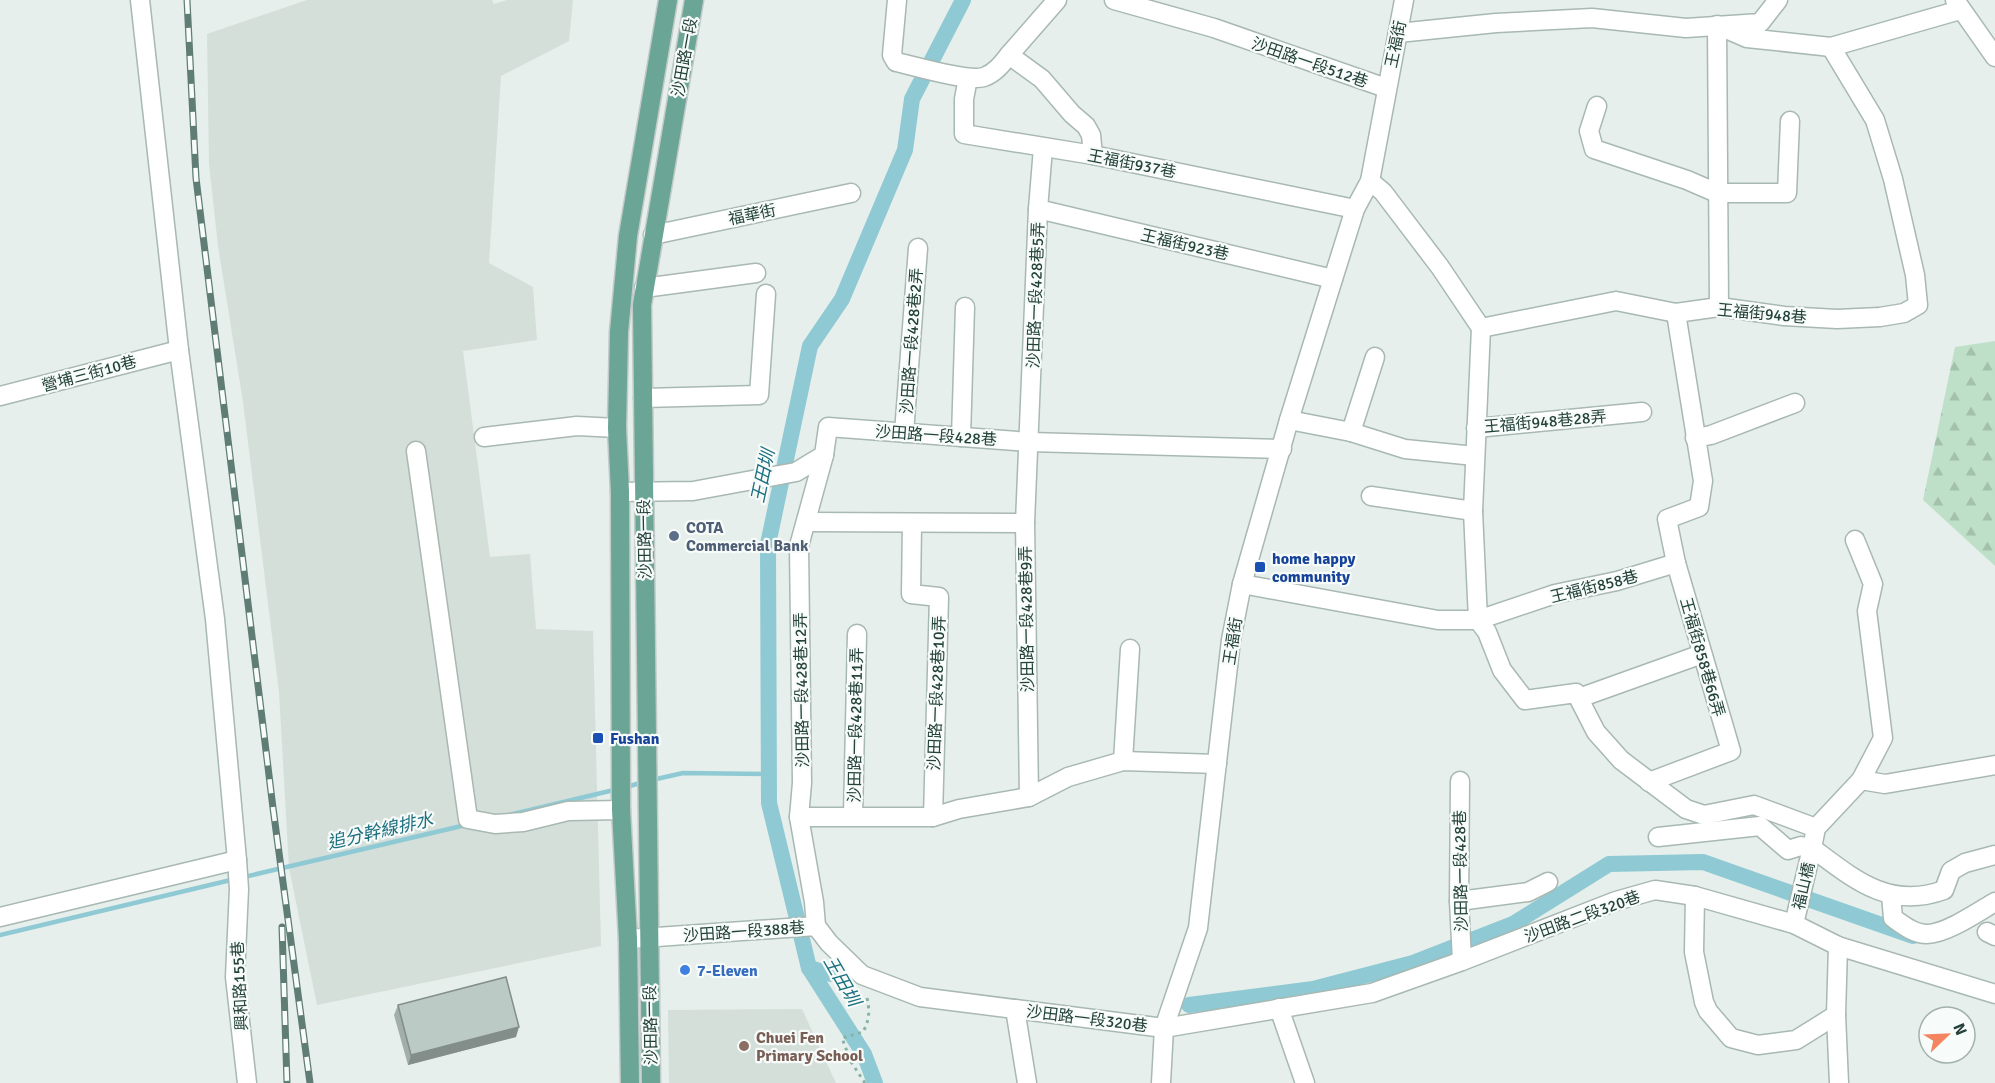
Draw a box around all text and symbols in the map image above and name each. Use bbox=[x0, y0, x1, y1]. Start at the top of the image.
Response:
street label: 沙田路一段 bbox=[668, 16, 702, 98]
street label: 王福街 bbox=[1381, 19, 1411, 70]
street label: 沙田路一段512巷 bbox=[1249, 34, 1371, 92]
street label: 王福街937巷 bbox=[1086, 146, 1178, 182]
street label: 福華街 bbox=[727, 200, 778, 230]
street label: 沙田路一段428巷5弄 bbox=[1023, 221, 1049, 369]
street label: 王福街923巷 bbox=[1139, 225, 1231, 265]
street label: 沙田路一段428巷2弄 bbox=[897, 267, 927, 415]
street label: 王福街948巷 bbox=[1716, 300, 1808, 328]
street label: 營埔三街10巷 bbox=[40, 352, 139, 396]
street label: 王福街948巷28弄 bbox=[1483, 407, 1607, 437]
street label: 沙田路一段428巷 bbox=[874, 422, 997, 450]
water label: 王田圳 bbox=[747, 444, 780, 505]
street label: 沙田路一段 bbox=[634, 499, 656, 579]
place label: COTA Commercial Bank bbox=[686, 518, 809, 556]
marker: COTA Commercial Bank bbox=[667, 529, 681, 543]
street label: 沙田路一段428巷9弄 bbox=[1016, 546, 1038, 692]
place label: home happy community bbox=[1272, 549, 1356, 587]
marker: home happy community bbox=[1253, 560, 1267, 574]
street label: 王福街858巷 bbox=[1548, 566, 1640, 608]
street label: 王福街858巷66弄 bbox=[1675, 595, 1729, 719]
street label: 沙田路一段428巷12弄 bbox=[791, 612, 813, 768]
street label: 沙田路一段428巷10弄 bbox=[924, 615, 950, 771]
street label: 王福街 bbox=[1219, 616, 1247, 666]
street label: 沙田路一段428巷11弄 bbox=[845, 647, 867, 803]
place label: Fushan bbox=[610, 729, 660, 749]
marker: Fushan bbox=[591, 731, 605, 745]
water label: 追分幹線排水 bbox=[325, 808, 436, 854]
street label: 沙田路一段428巷 bbox=[1450, 810, 1472, 932]
street label: 福山橋 bbox=[1789, 861, 1819, 912]
street label: 沙田路二段320巷 bbox=[1522, 887, 1643, 947]
street label: 沙田路一段388巷 bbox=[683, 918, 806, 946]
street label: 興和路155巷 bbox=[228, 941, 252, 1031]
water label: 王田圳 bbox=[819, 952, 867, 1012]
place label: 7-Eleven bbox=[697, 961, 758, 981]
marker: 7-Eleven bbox=[678, 963, 692, 977]
street label: 沙田路一段 bbox=[640, 985, 662, 1065]
street label: 沙田路一段320巷 bbox=[1025, 1002, 1149, 1036]
north arrow bbox=[1917, 1005, 1977, 1065]
text: N bbox=[1949, 1020, 1971, 1039]
place label: Chuei Fen Primary School bbox=[756, 1028, 863, 1066]
marker: Chuei Fen Primary School bbox=[737, 1039, 751, 1053]

